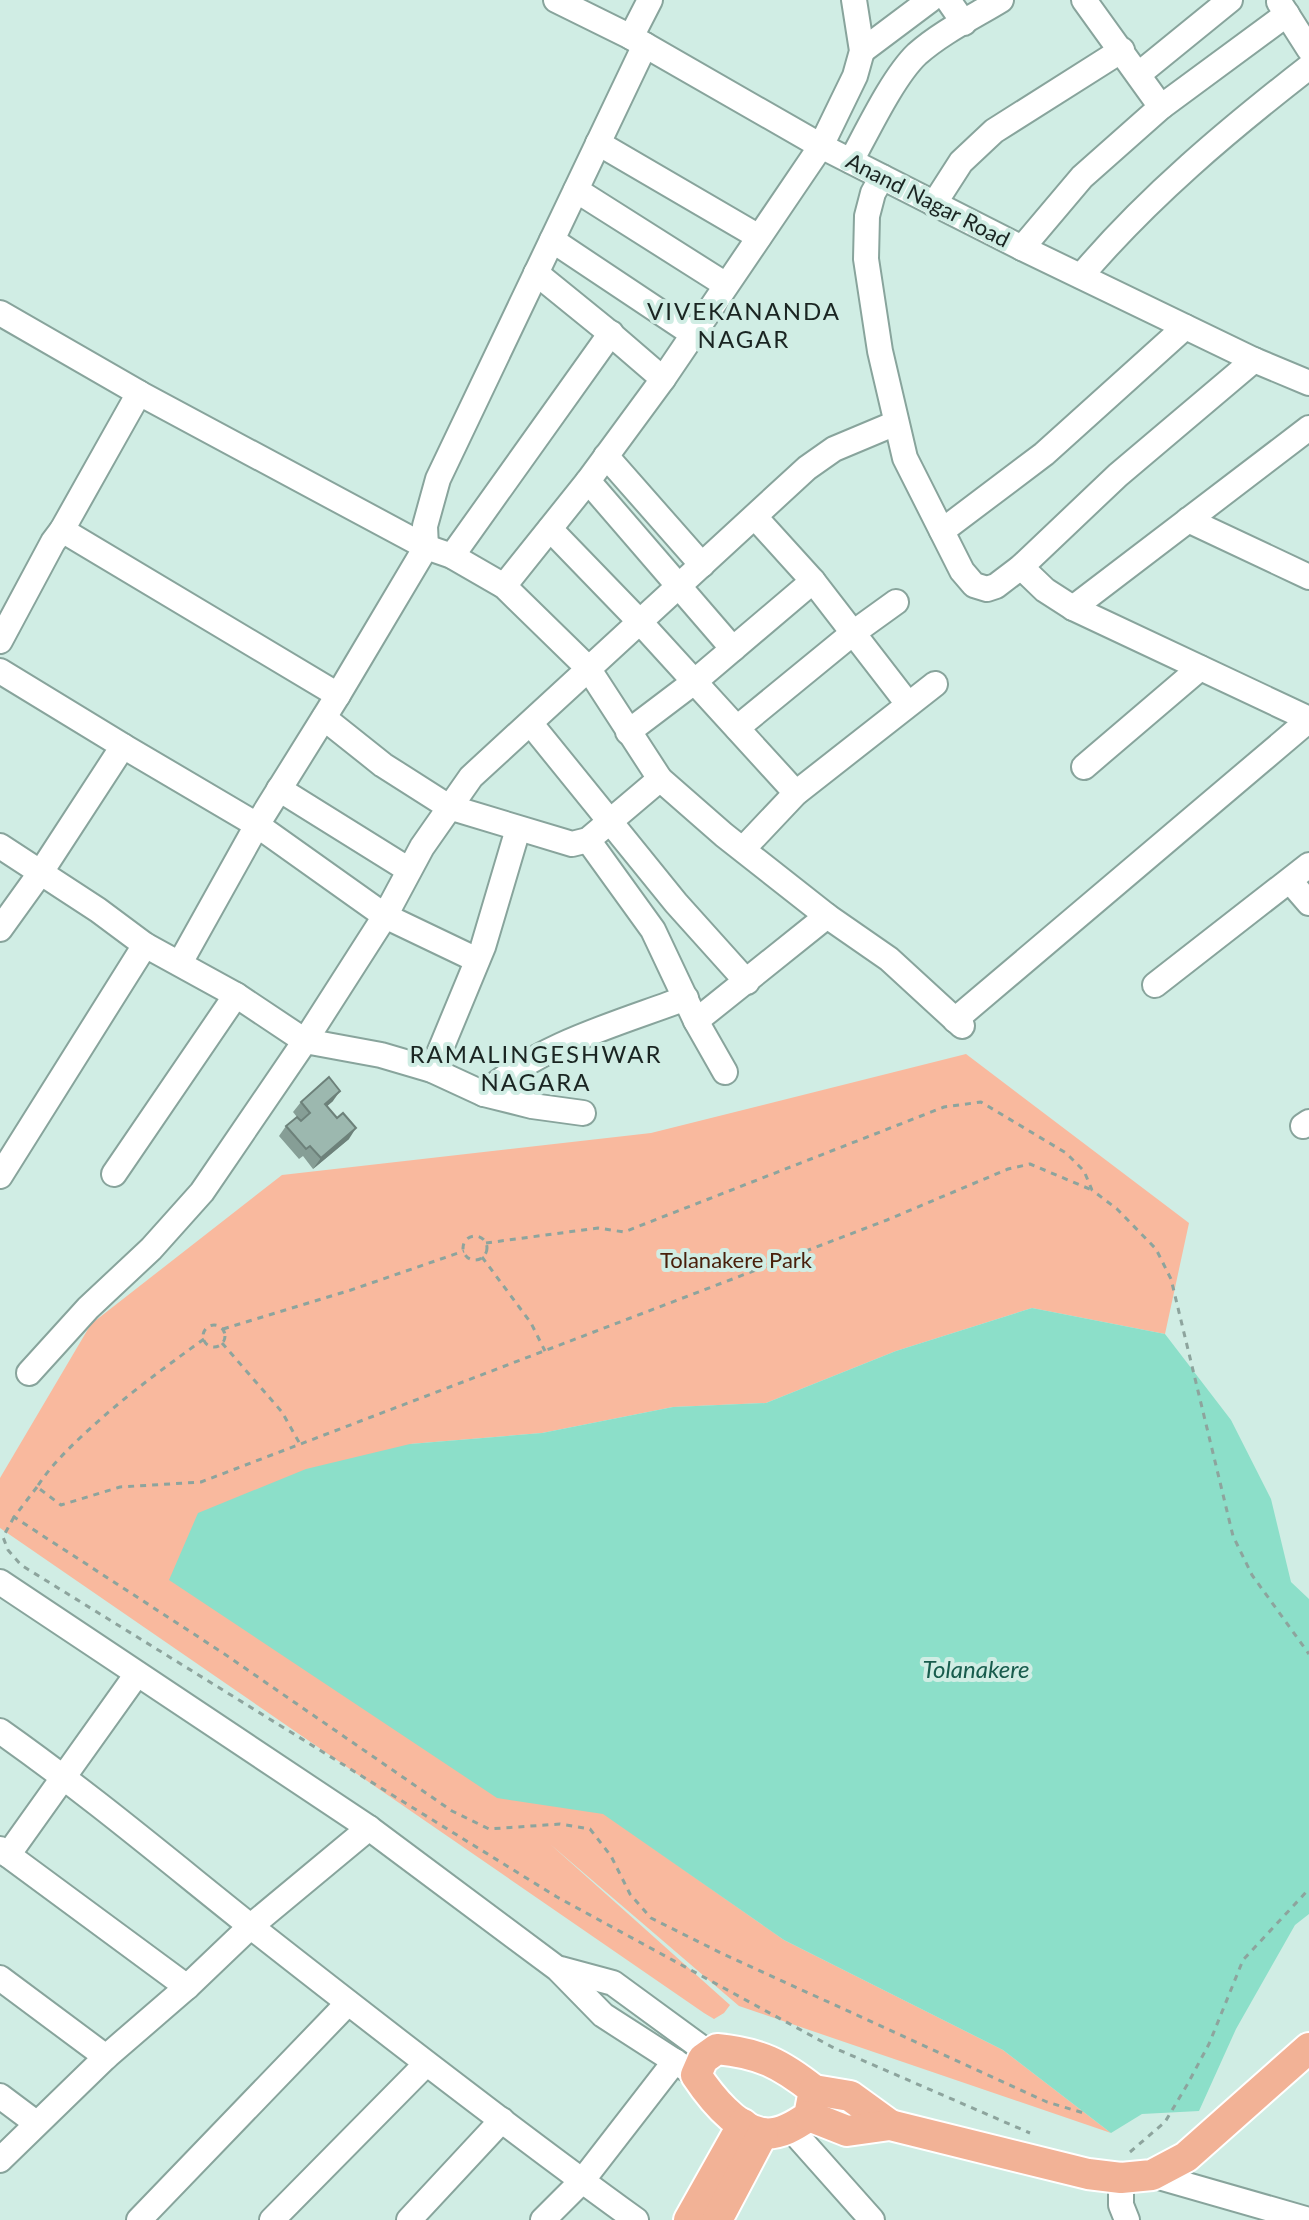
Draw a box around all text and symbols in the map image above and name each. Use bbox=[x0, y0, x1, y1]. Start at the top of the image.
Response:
street label: Anand Nagar Road bbox=[842, 147, 1015, 252]
district label: VIVEKANANDA NAGAR bbox=[647, 296, 841, 353]
district label: RAMALINGESHWAR NAGARA bbox=[409, 1039, 663, 1096]
park label: Tolanakere Park bbox=[660, 1246, 813, 1273]
water label: Tolanakere bbox=[922, 1654, 1030, 1683]

